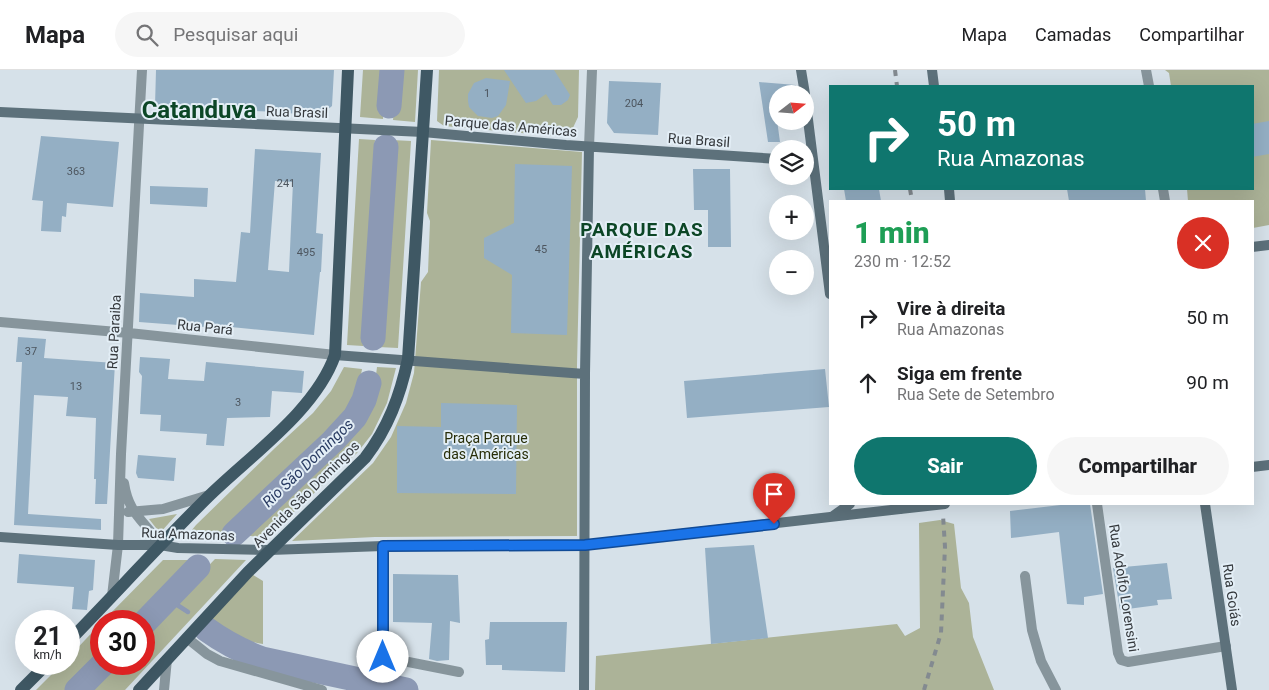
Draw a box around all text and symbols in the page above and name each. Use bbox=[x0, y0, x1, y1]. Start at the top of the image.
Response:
search box bbox=[115, 12, 465, 57]
text: Mapa bbox=[25, 21, 85, 49]
icon: search bbox=[133, 21, 161, 49]
text: Pesquisar aqui bbox=[173, 23, 298, 46]
text: Mapa bbox=[962, 24, 1007, 45]
text: Camadas bbox=[1035, 24, 1111, 45]
text: Compartilhar bbox=[1139, 24, 1244, 45]
north arrow bbox=[769, 85, 814, 130]
map controls bbox=[769, 85, 814, 295]
house number: 1 bbox=[484, 87, 490, 100]
district label: Catanduva bbox=[142, 96, 257, 124]
house number: 204 bbox=[625, 97, 643, 110]
street label: Rua Brasil bbox=[266, 103, 328, 121]
text: 50 m bbox=[937, 104, 1016, 145]
icon: right bbox=[854, 105, 919, 170]
street label: Parque das Américas bbox=[444, 112, 578, 140]
street label: Rua Brasil bbox=[667, 130, 731, 150]
button: layers bbox=[769, 140, 814, 185]
text: Rua Amazonas bbox=[937, 146, 1084, 171]
house number: 363 bbox=[67, 165, 85, 178]
house number: 241 bbox=[277, 177, 295, 190]
button: + bbox=[769, 195, 814, 240]
text: 1 min bbox=[854, 215, 930, 250]
button: close bbox=[1177, 217, 1229, 269]
district label: PARQUE DAS AMÉRICAS bbox=[580, 218, 704, 263]
house number: 45 bbox=[535, 243, 547, 256]
house number: 495 bbox=[297, 246, 315, 259]
button: − bbox=[769, 250, 814, 295]
text: 230 m · 12:52 bbox=[854, 252, 951, 271]
street label: Rua Paraiba bbox=[104, 294, 124, 370]
text: Vire à direita bbox=[897, 297, 1006, 320]
icon: right bbox=[854, 304, 882, 332]
text: 50 m bbox=[1186, 306, 1229, 329]
street label: Rua Pará bbox=[176, 316, 234, 338]
text: Rua Amazonas bbox=[897, 320, 1004, 339]
house number: 37 bbox=[25, 345, 37, 358]
text: Siga em frente bbox=[897, 362, 1022, 385]
icon: ahead bbox=[854, 369, 882, 397]
text: 90 m bbox=[1186, 371, 1229, 394]
house number: 13 bbox=[70, 380, 82, 393]
text: Rua Sete de Setembro bbox=[897, 385, 1055, 404]
house number: 3 bbox=[235, 396, 241, 409]
water label: Rio São Domingos bbox=[259, 415, 357, 511]
park label: Praça Parque das Américas bbox=[443, 430, 529, 462]
street label: Avenida São Domingos bbox=[249, 437, 363, 551]
button: Sair bbox=[854, 437, 1037, 495]
button: Compartilhar bbox=[1047, 437, 1229, 495]
pin bbox=[753, 473, 795, 524]
icon: arrive bbox=[760, 480, 788, 508]
street label: Rua Adolfo Lorensini bbox=[1106, 523, 1142, 653]
street label: Rua Amazonas bbox=[141, 524, 235, 544]
street label: Rua Goiás bbox=[1220, 563, 1244, 627]
speed limit sign: 30 bbox=[90, 610, 155, 675]
text: 21 bbox=[33, 622, 62, 651]
position arrow bbox=[356, 630, 408, 682]
text: km/h bbox=[33, 648, 62, 662]

